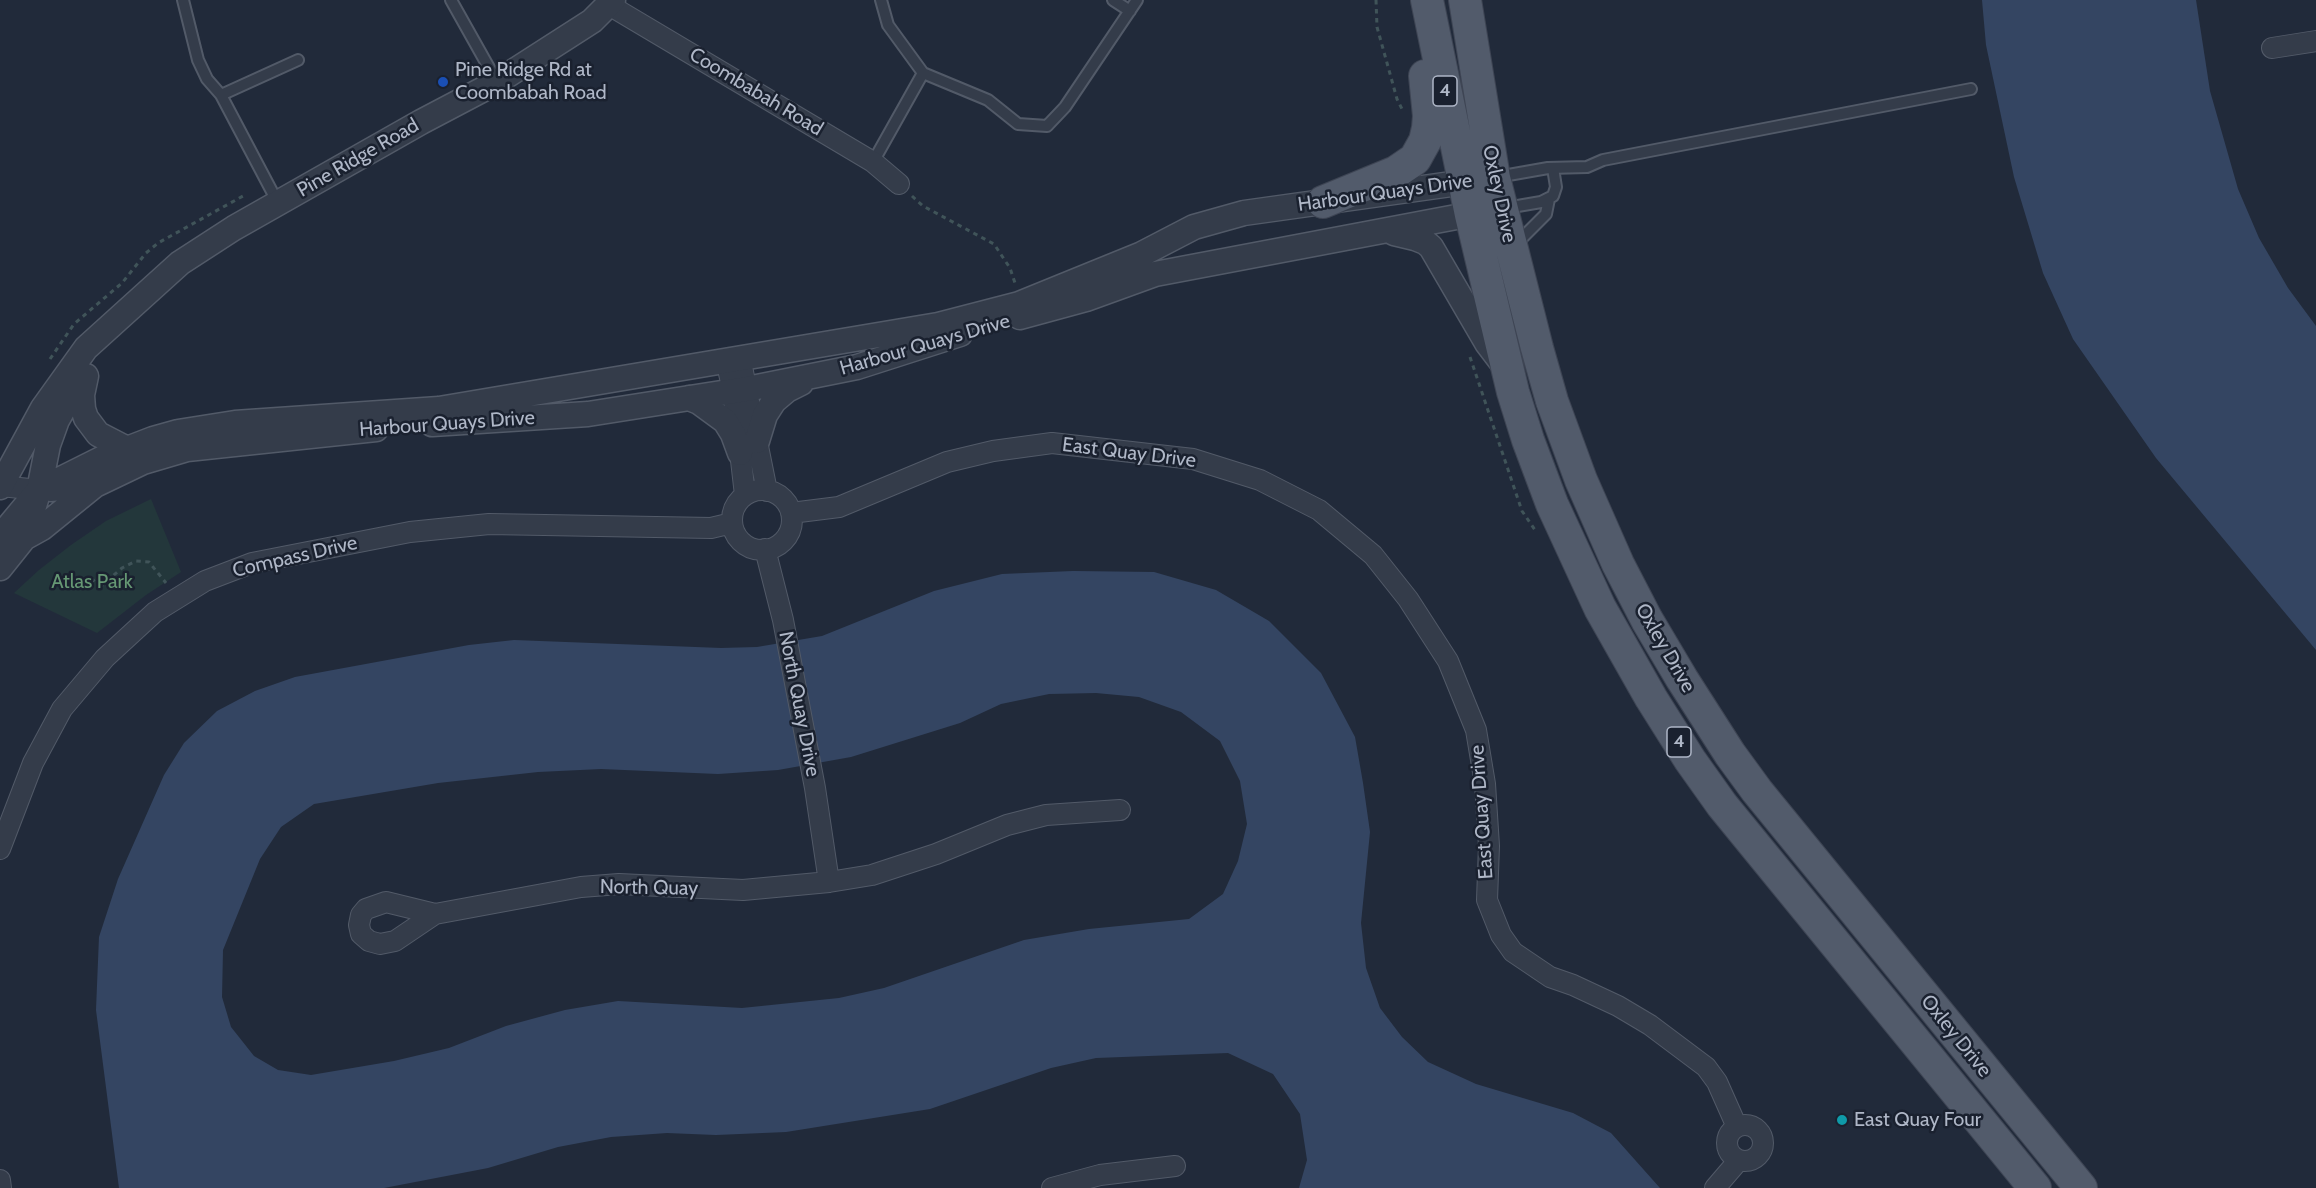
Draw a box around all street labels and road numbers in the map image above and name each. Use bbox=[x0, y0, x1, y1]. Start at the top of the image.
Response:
street label: Coombabah Road bbox=[685, 43, 827, 141]
road number: 4 bbox=[1433, 76, 1457, 106]
street label: Pine Ridge Road bbox=[293, 113, 423, 203]
street label: Oxley Drive bbox=[1477, 143, 1521, 245]
street label: Harbour Quays Drive bbox=[1296, 169, 1474, 217]
street label: Harbour Quays Drive bbox=[837, 309, 1013, 381]
street label: Harbour Quays Drive bbox=[358, 406, 536, 442]
street label: East Quay Drive bbox=[1061, 433, 1197, 473]
street label: Compass Drive bbox=[230, 531, 360, 583]
street label: Oxley Drive bbox=[1630, 599, 1700, 697]
street label: North Quay Drive bbox=[773, 629, 825, 779]
road number: 4 bbox=[1667, 727, 1691, 757]
street label: East Quay Drive bbox=[1465, 744, 1499, 880]
street label: North Quay bbox=[600, 875, 698, 901]
street label: Oxley Drive bbox=[1916, 990, 1996, 1082]

